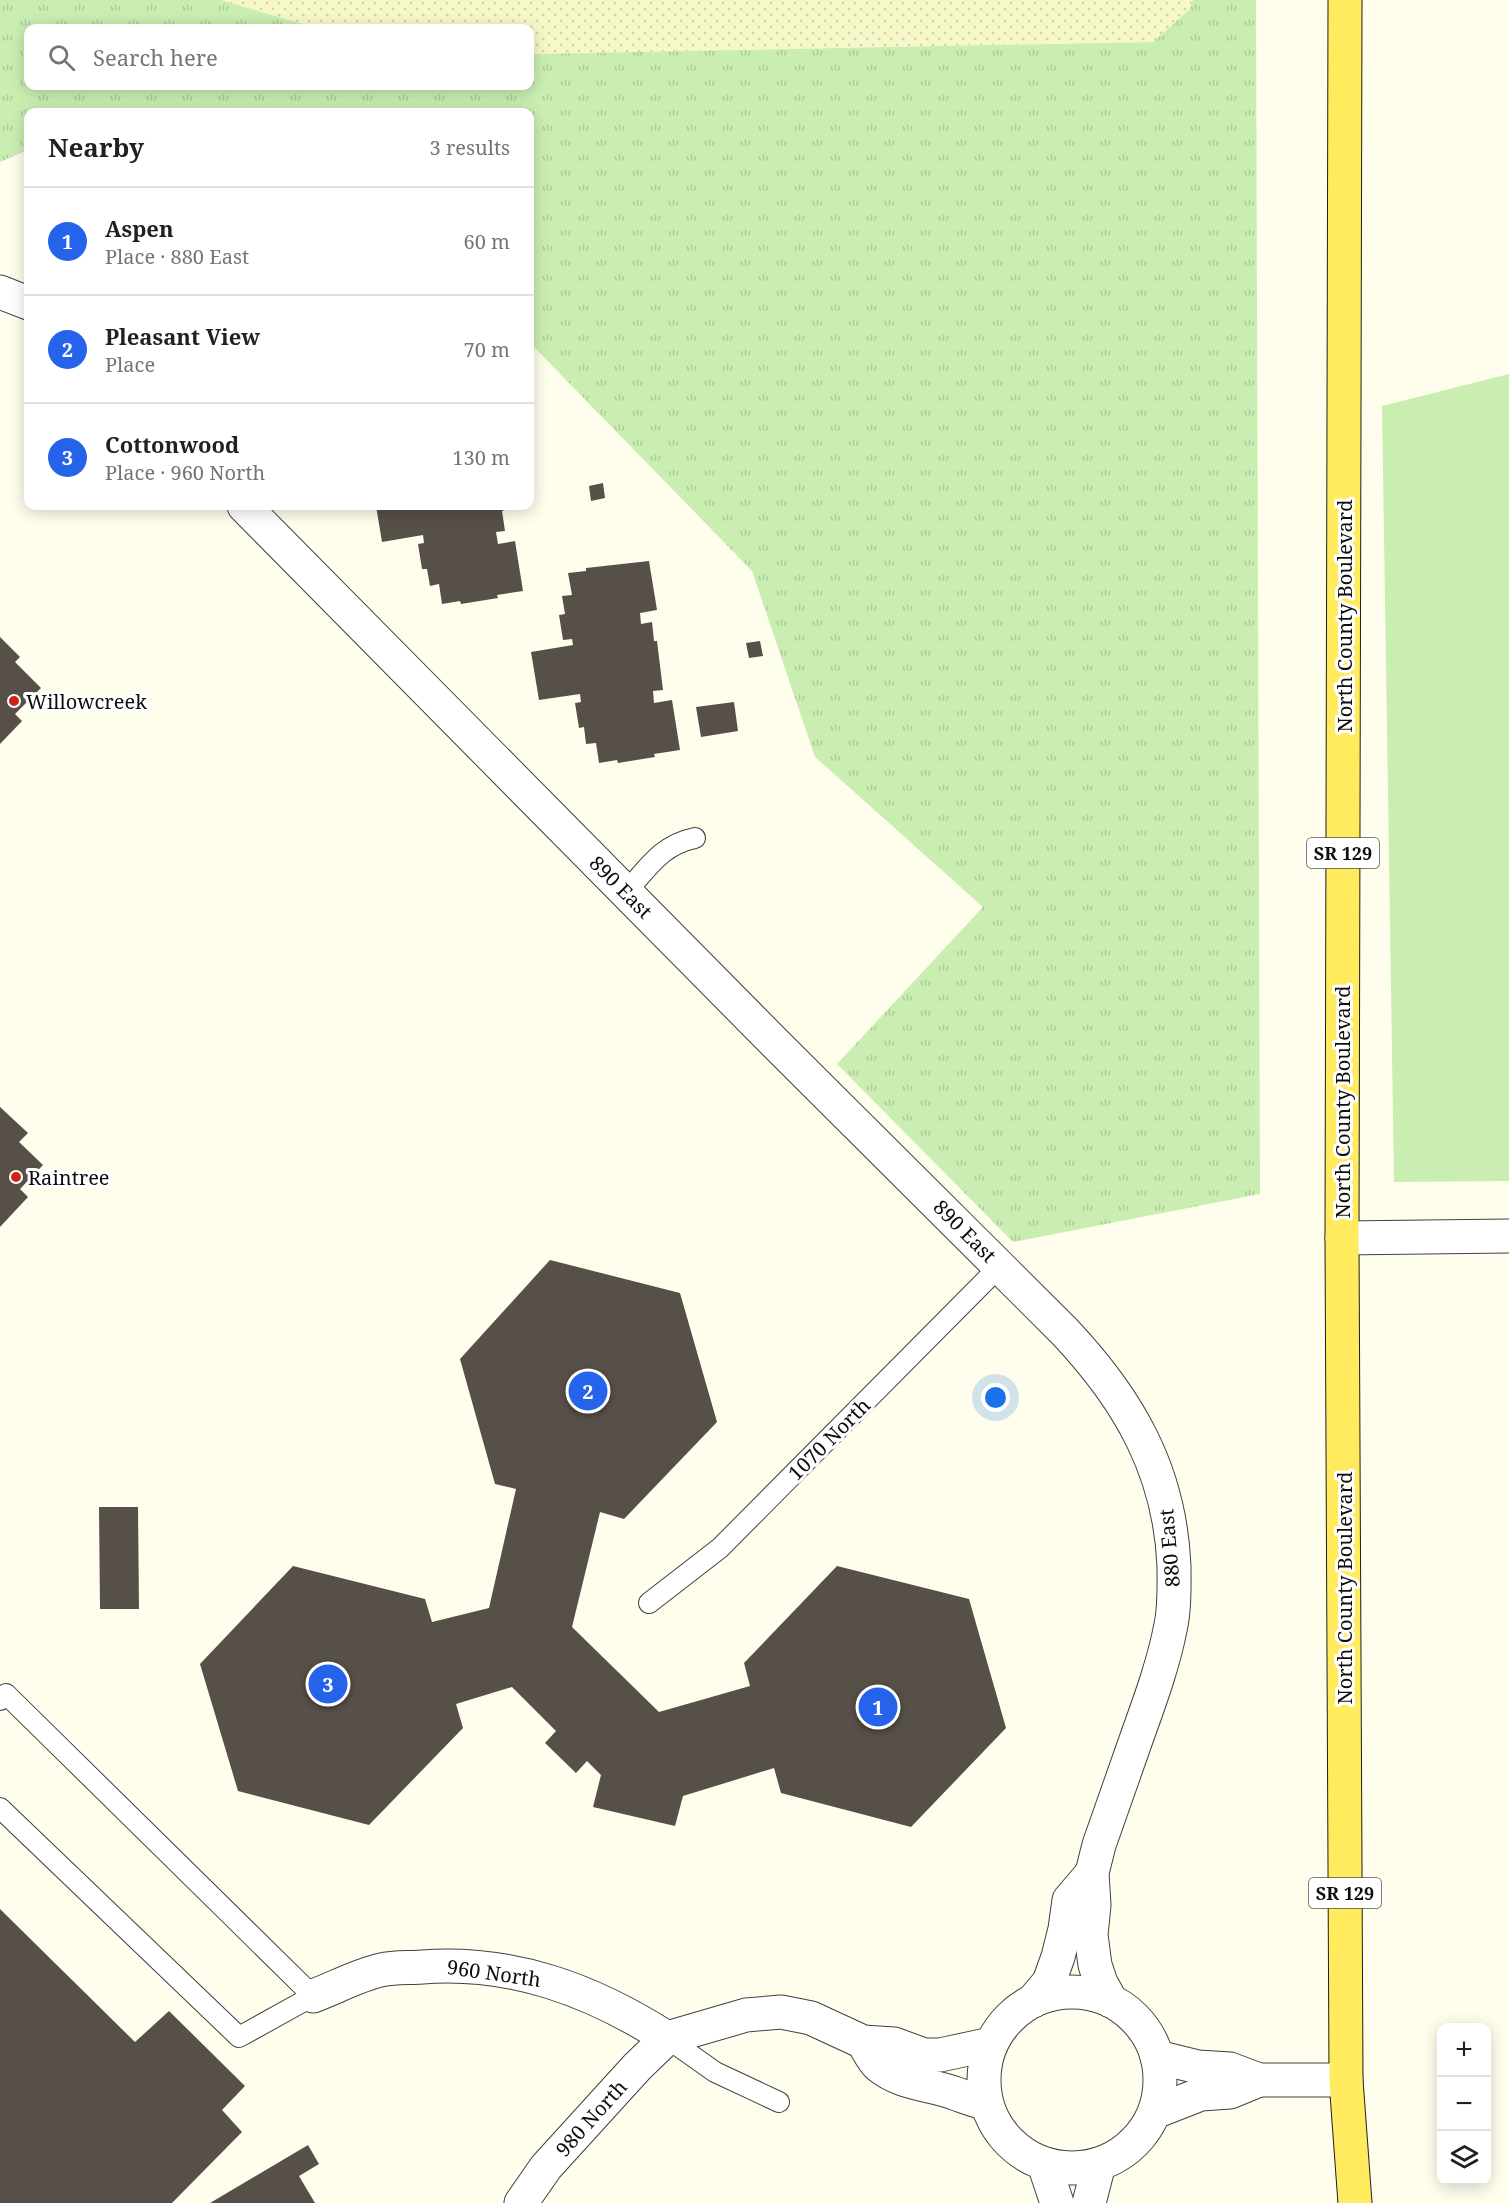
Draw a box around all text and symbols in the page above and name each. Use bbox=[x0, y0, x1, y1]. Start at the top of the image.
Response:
search box bbox=[24, 24, 534, 90]
icon: search bbox=[45, 41, 78, 74]
text: Search here bbox=[93, 42, 218, 72]
text: Nearby bbox=[48, 129, 144, 165]
text: 3 results bbox=[430, 134, 510, 161]
text: Aspen bbox=[105, 213, 174, 243]
text: 1 bbox=[62, 228, 73, 255]
text: 60 m bbox=[464, 228, 510, 255]
text: Place · 880 East bbox=[105, 243, 249, 270]
text: Pleasant View bbox=[105, 321, 260, 351]
text: 2 bbox=[62, 336, 73, 363]
text: 70 m bbox=[464, 336, 510, 363]
text: Place bbox=[105, 351, 155, 378]
text: Cottonwood bbox=[105, 429, 239, 459]
text: 3 bbox=[62, 444, 73, 471]
text: 130 m bbox=[452, 444, 510, 471]
text: Place · 960 North bbox=[105, 459, 265, 486]
street label: North County Boulevard bbox=[1331, 500, 1358, 732]
place label: Willowcreek bbox=[26, 688, 147, 715]
marker: Willowcreek bbox=[7, 694, 21, 708]
road number: SR 129 bbox=[1307, 838, 1379, 868]
street label: 890 East bbox=[584, 850, 658, 924]
street label: North County Boulevard bbox=[1329, 986, 1356, 1218]
place label: Raintree bbox=[28, 1164, 110, 1191]
marker: Raintree bbox=[9, 1170, 23, 1184]
street label: 890 East bbox=[928, 1194, 1002, 1268]
pin: 2 bbox=[568, 1368, 608, 1414]
your location bbox=[981, 1383, 1010, 1412]
street label: 1070 North bbox=[782, 1392, 876, 1486]
street label: North County Boulevard bbox=[1331, 1472, 1358, 1704]
street label: 880 East bbox=[1152, 1508, 1186, 1588]
pin: 3 bbox=[308, 1662, 348, 1706]
pin: 1 bbox=[858, 1684, 898, 1730]
road number: SR 129 bbox=[1309, 1878, 1381, 1908]
street label: 960 North bbox=[445, 1953, 543, 1993]
map controls bbox=[1437, 2023, 1491, 2185]
button: + bbox=[1437, 2023, 1491, 2077]
street label: 980 North bbox=[549, 2074, 633, 2162]
button: − bbox=[1437, 2077, 1491, 2131]
button: layers bbox=[1437, 2131, 1491, 2185]

